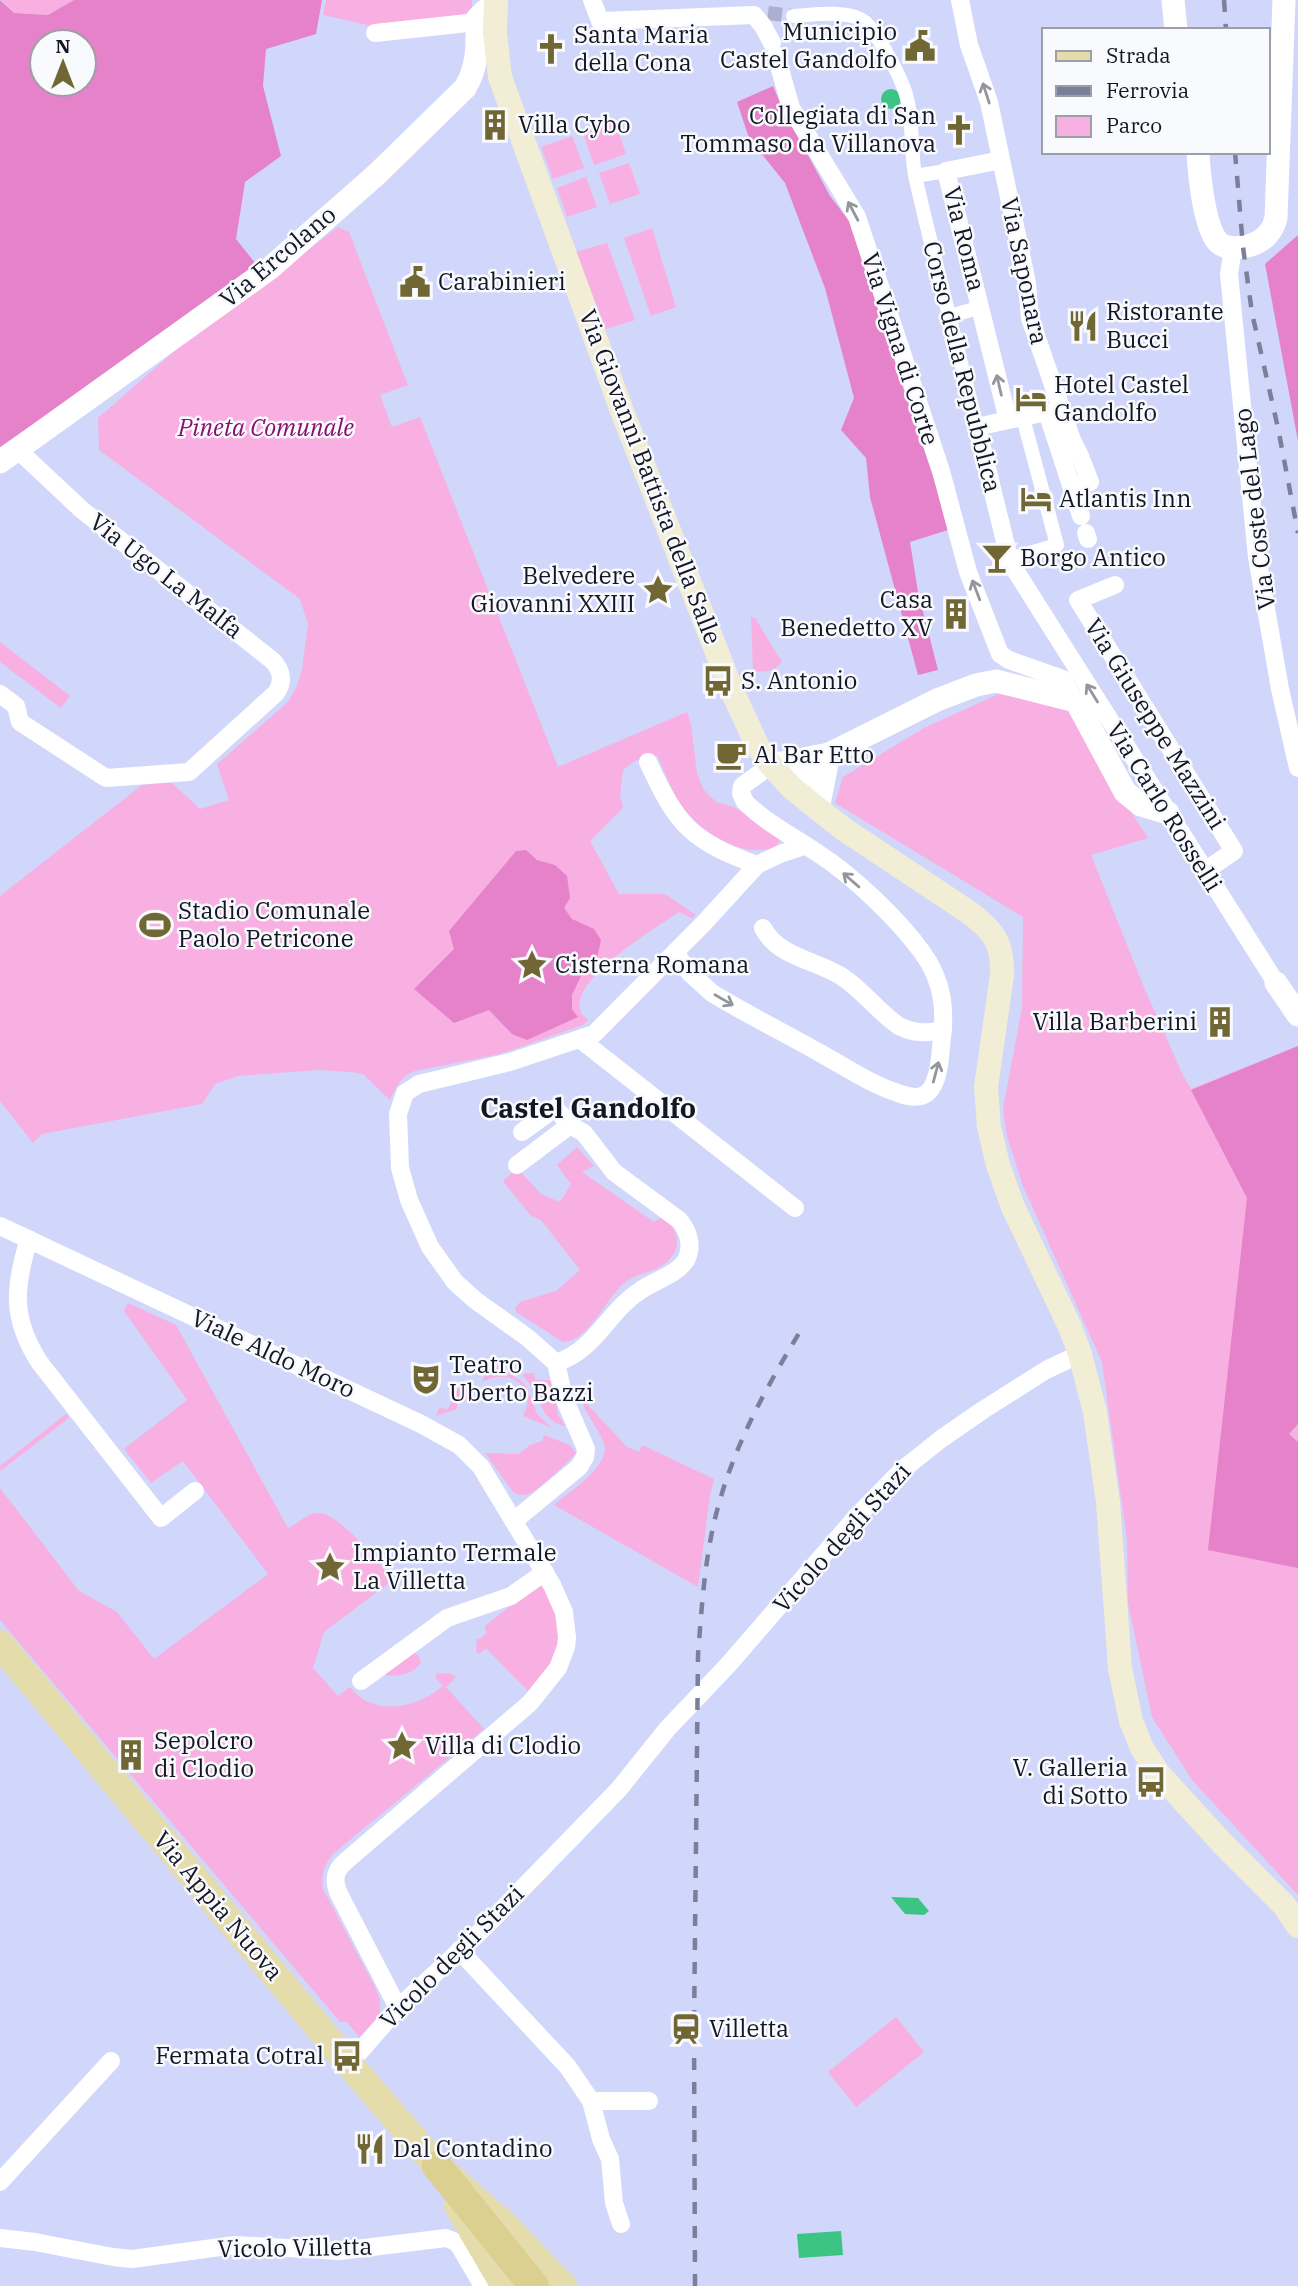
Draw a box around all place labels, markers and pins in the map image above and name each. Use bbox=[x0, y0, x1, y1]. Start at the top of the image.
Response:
place label: Municipio Castel Gandolfo bbox=[720, 15, 897, 75]
place label: Santa Maria della Cona bbox=[574, 18, 709, 78]
public building icon: Municipio Castel Gandolfo bbox=[903, 29, 937, 63]
church icon: Santa Maria della Cona bbox=[534, 32, 568, 66]
place label: Collegiata di San Tommaso da Villanova bbox=[680, 99, 936, 159]
building icon: Villa Cybo bbox=[478, 108, 512, 142]
place label: Villa Cybo bbox=[518, 108, 631, 140]
church icon: Collegiata di San Tommaso da Villanova bbox=[942, 113, 976, 147]
public building icon: Carabinieri bbox=[398, 265, 432, 299]
place label: Carabinieri bbox=[438, 265, 566, 297]
place label: Ristorante Bucci bbox=[1106, 295, 1224, 355]
restaurant icon: Ristorante Bucci bbox=[1066, 309, 1100, 343]
place label: Hotel Castel Gandolfo bbox=[1054, 368, 1189, 428]
hotel icon: Hotel Castel Gandolfo bbox=[1014, 382, 1048, 416]
hotel icon: Atlantis Inn bbox=[1019, 482, 1053, 516]
place label: Atlantis Inn bbox=[1059, 482, 1192, 514]
bar icon: Borgo Antico bbox=[980, 541, 1014, 575]
place label: Borgo Antico bbox=[1020, 541, 1166, 573]
place label: Belvedere Giovanni XXIII bbox=[470, 559, 635, 619]
place icon: Belvedere Giovanni XXIII bbox=[641, 573, 675, 607]
place label: Casa Benedetto XV bbox=[780, 583, 933, 643]
building icon: Casa Benedetto XV bbox=[939, 597, 973, 631]
bus stop icon: S. Antonio bbox=[701, 664, 735, 698]
place label: S. Antonio bbox=[741, 664, 857, 696]
cafe icon: Al Bar Etto bbox=[714, 738, 748, 772]
place label: Al Bar Etto bbox=[754, 738, 874, 770]
place label: Stadio Comunale Paolo Petricone bbox=[178, 894, 370, 954]
sports icon: Stadio Comunale Paolo Petricone bbox=[138, 908, 172, 942]
place icon: Cisterna Romana bbox=[515, 948, 549, 982]
place label: Cisterna Romana bbox=[555, 948, 749, 980]
place label: Villa Barberini bbox=[1033, 1005, 1197, 1037]
building icon: Villa Barberini bbox=[1203, 1005, 1237, 1039]
place label: Teatro Uberto Bazzi bbox=[449, 1348, 594, 1408]
theatre icon: Teatro Uberto Bazzi bbox=[409, 1362, 443, 1396]
place label: Impianto Termale La Villetta bbox=[353, 1536, 557, 1596]
place icon: Impianto Termale La Villetta bbox=[313, 1550, 347, 1584]
place label: Sepolcro di Clodio bbox=[154, 1724, 254, 1784]
place icon: Villa di Clodio bbox=[385, 1729, 419, 1763]
place label: Villa di Clodio bbox=[425, 1729, 581, 1761]
building icon: Sepolcro di Clodio bbox=[114, 1738, 148, 1772]
place label: V. Galleria di Sotto bbox=[1013, 1751, 1128, 1811]
bus stop icon: V. Galleria di Sotto bbox=[1134, 1765, 1168, 1799]
station icon: Villetta bbox=[669, 2012, 703, 2046]
place label: Villetta bbox=[709, 2012, 789, 2044]
place label: Fermata Cotral bbox=[155, 2039, 324, 2071]
bus stop icon: Fermata Cotral bbox=[330, 2039, 364, 2073]
restaurant icon: Dal Contadino bbox=[353, 2132, 387, 2166]
place label: Dal Contadino bbox=[393, 2132, 553, 2164]

